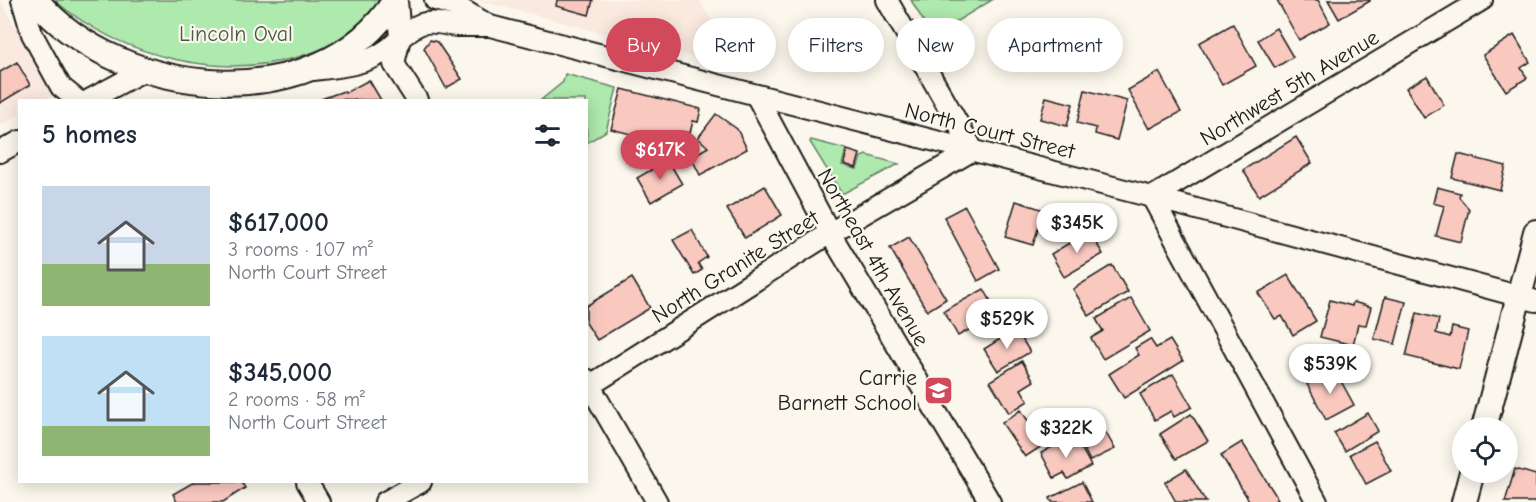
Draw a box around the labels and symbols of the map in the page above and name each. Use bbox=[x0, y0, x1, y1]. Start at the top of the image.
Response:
park label: Lincoln Oval bbox=[179, 21, 293, 47]
street label: Northwest 5th Avenue bbox=[1195, 24, 1384, 151]
street label: North Court Street bbox=[902, 97, 1078, 165]
pin: $617K bbox=[618, 130, 702, 181]
street label: Northeast 4th Avenue bbox=[812, 164, 935, 351]
pin: $345K bbox=[1035, 203, 1119, 254]
street label: North Granite Street bbox=[647, 205, 824, 329]
pin: $529K bbox=[965, 299, 1049, 350]
pin: $539K bbox=[1288, 344, 1372, 395]
place label: Carrie Barnett School bbox=[778, 365, 917, 416]
school or university icon: Carrie Barnett School bbox=[922, 374, 954, 406]
pin: $322K bbox=[1024, 408, 1108, 459]

